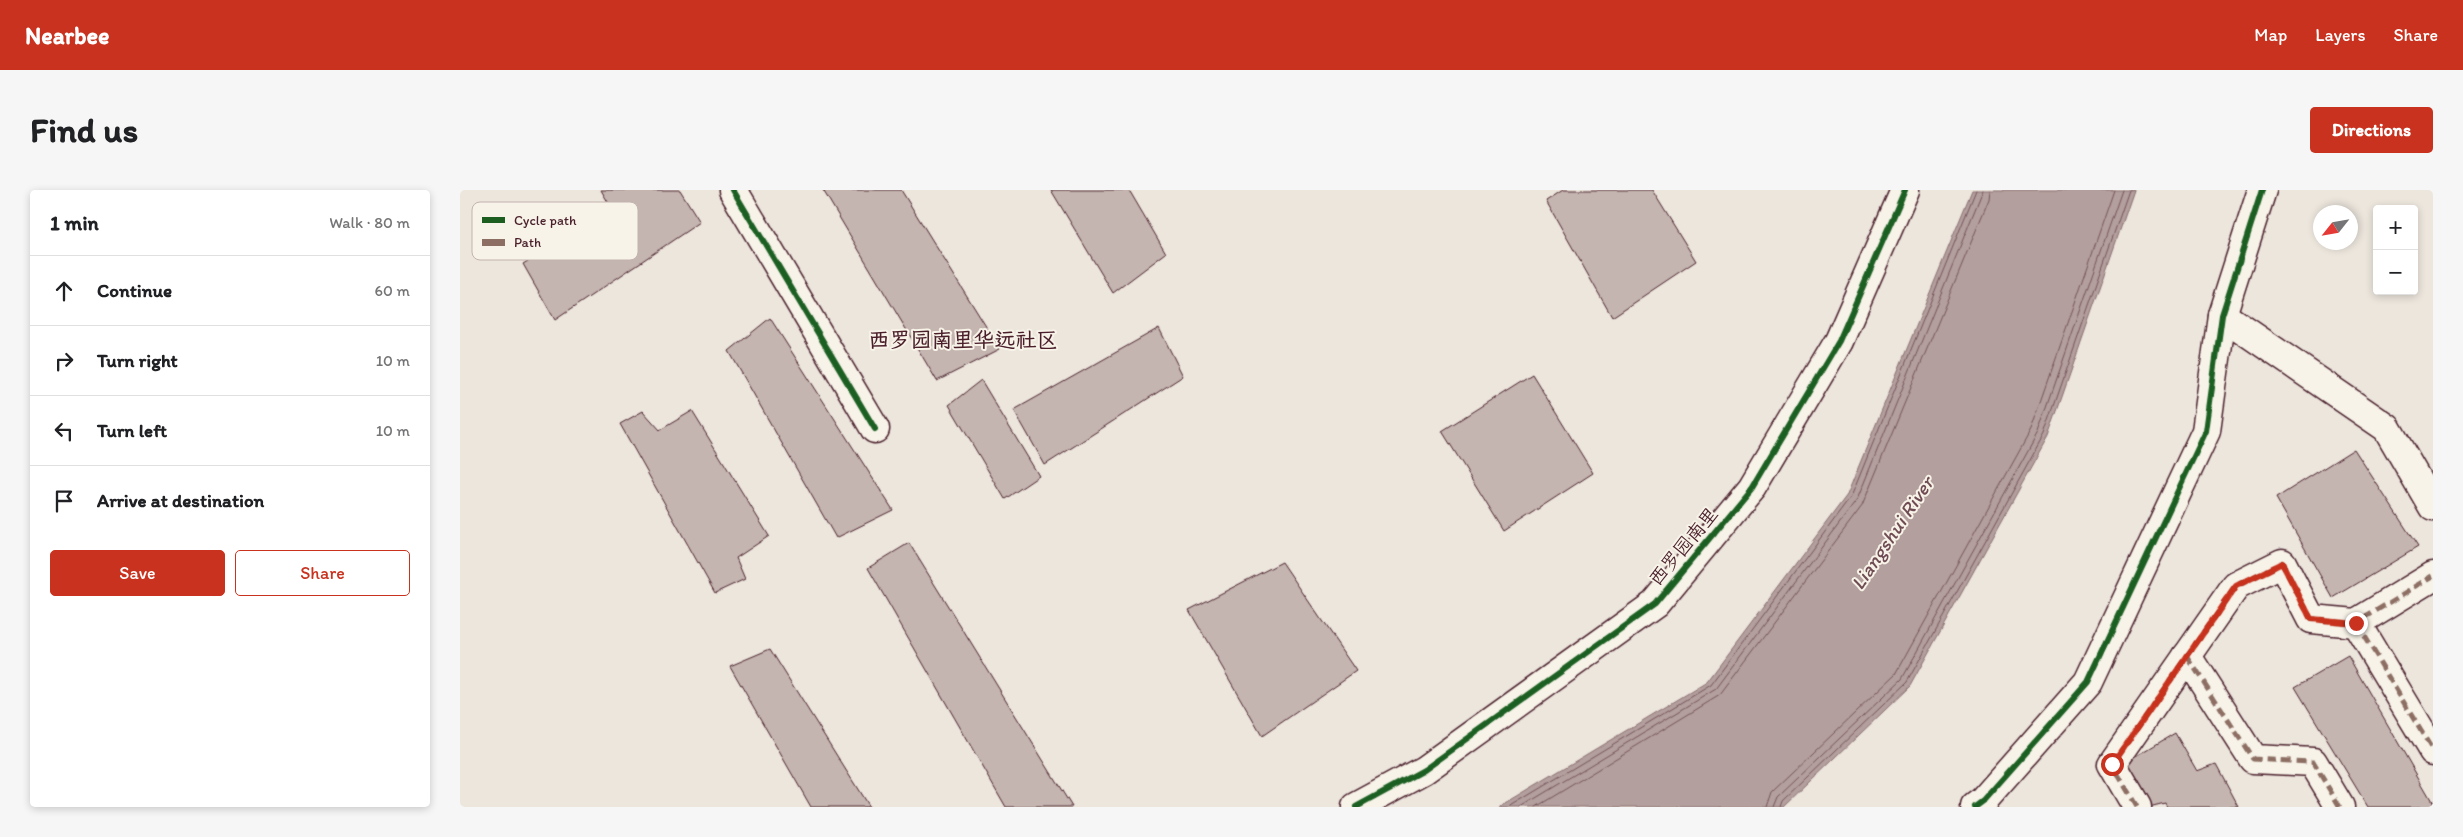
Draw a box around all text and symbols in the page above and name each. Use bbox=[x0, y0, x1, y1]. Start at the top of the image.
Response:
text: Nearbee bbox=[25, 21, 109, 50]
text: Map bbox=[2254, 24, 2287, 46]
text: Layers bbox=[2315, 24, 2365, 46]
text: Share bbox=[2393, 24, 2438, 46]
button: Directions bbox=[2310, 107, 2433, 153]
text: Find us bbox=[30, 109, 138, 151]
legend bbox=[472, 202, 638, 260]
north arrow bbox=[2313, 205, 2358, 250]
map controls bbox=[2373, 205, 2418, 295]
button: + bbox=[2373, 205, 2418, 250]
text: 1 min bbox=[50, 210, 99, 235]
text: Cycle path bbox=[514, 212, 577, 229]
text: Walk · 80 m bbox=[329, 213, 410, 232]
text: Path bbox=[514, 234, 541, 251]
button: − bbox=[2373, 250, 2418, 295]
icon: ahead bbox=[50, 277, 78, 305]
text: Continue bbox=[97, 279, 172, 302]
text: 60 m bbox=[375, 281, 410, 300]
district label: 西罗园南里华远社区 bbox=[869, 327, 1058, 352]
icon: right bbox=[50, 347, 78, 375]
text: Turn right bbox=[97, 349, 178, 372]
text: 10 m bbox=[376, 351, 410, 370]
icon: left bbox=[50, 417, 78, 445]
text: Turn left bbox=[97, 419, 167, 442]
text: 10 m bbox=[376, 421, 410, 440]
water label: Liangshui River bbox=[1845, 470, 1940, 594]
icon: arrive bbox=[50, 487, 78, 515]
text: Arrive at destination bbox=[97, 489, 264, 512]
street label: 西罗园南里 bbox=[1644, 503, 1723, 590]
button: Save bbox=[50, 550, 225, 596]
button: Share bbox=[235, 550, 410, 596]
route end bbox=[2345, 612, 2368, 635]
route start bbox=[2101, 753, 2124, 776]

